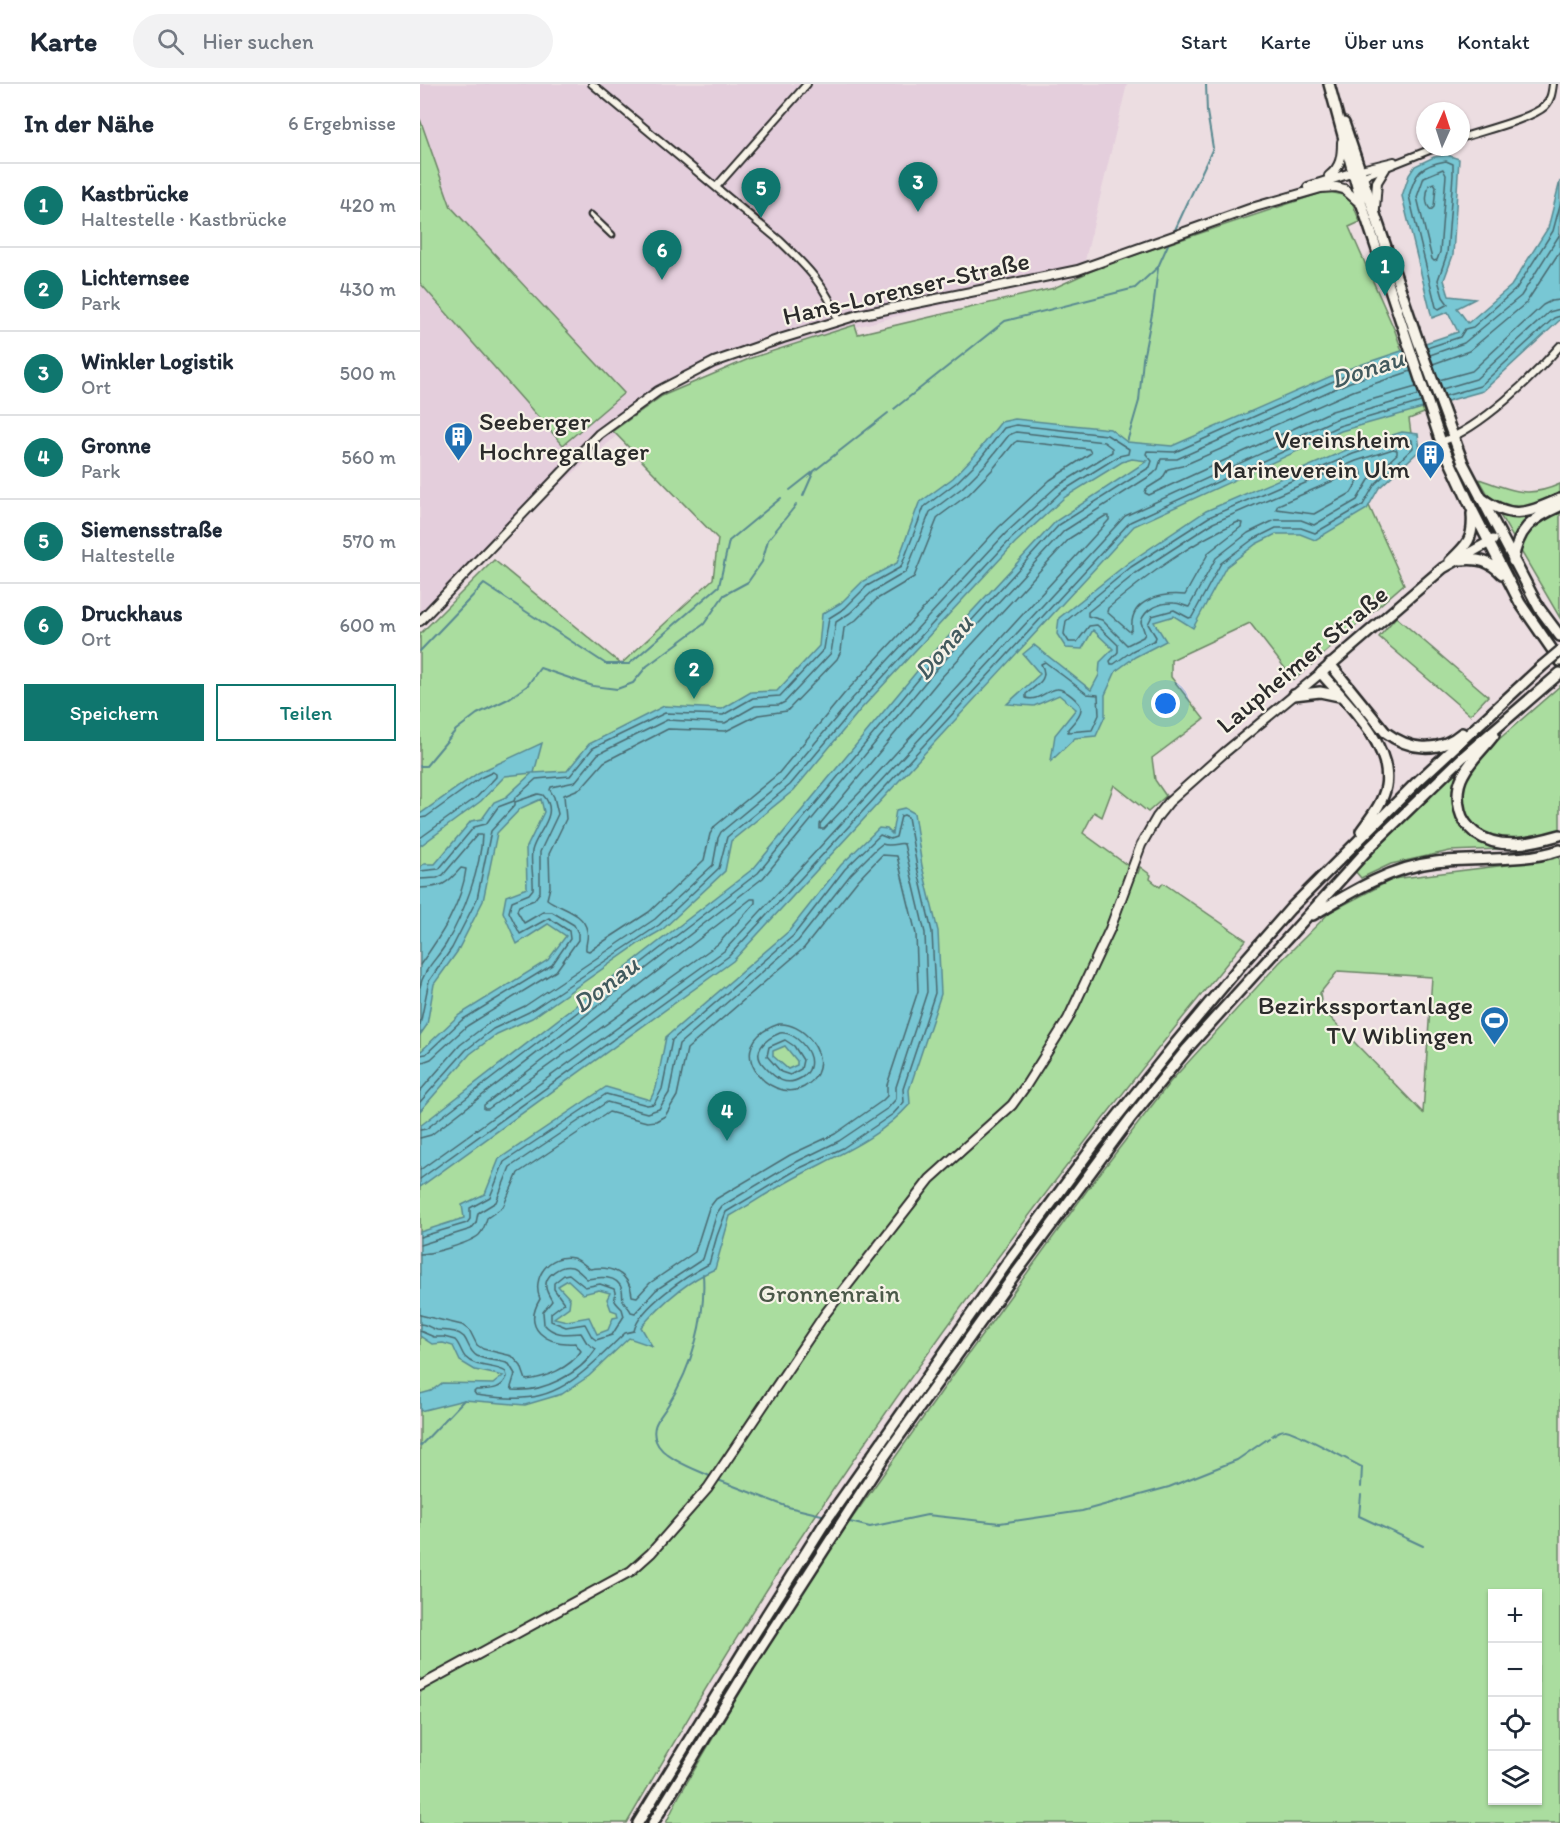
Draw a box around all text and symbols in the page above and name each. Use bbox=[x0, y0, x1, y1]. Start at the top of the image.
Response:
search box bbox=[133, 14, 553, 68]
text: Karte bbox=[30, 24, 97, 58]
icon: search bbox=[154, 25, 187, 58]
text: Hier suchen bbox=[202, 28, 314, 55]
text: Start bbox=[1181, 29, 1227, 54]
text: Karte bbox=[1260, 29, 1311, 54]
text: Über uns bbox=[1344, 29, 1424, 54]
text: Kontakt bbox=[1457, 29, 1530, 54]
north arrow bbox=[1416, 102, 1470, 156]
text: In der Nähe bbox=[24, 107, 154, 139]
text: 6 Ergebnisse bbox=[288, 111, 396, 135]
pin: 3 bbox=[898, 162, 938, 212]
pin: 5 bbox=[742, 168, 780, 218]
text: Kastbrücke bbox=[81, 180, 189, 207]
text: 1 bbox=[39, 193, 48, 217]
text: 420 m bbox=[340, 193, 396, 217]
text: Haltestelle · Kastbrücke bbox=[81, 207, 287, 231]
pin: 6 bbox=[642, 230, 682, 280]
street label: Hans-Lorenser-Straße bbox=[779, 244, 1033, 332]
pin: 1 bbox=[1366, 246, 1404, 296]
text: Lichternsee bbox=[81, 264, 189, 291]
text: 2 bbox=[38, 277, 49, 301]
text: 430 m bbox=[339, 277, 396, 301]
text: Park bbox=[81, 291, 120, 315]
water label: Donau bbox=[1326, 340, 1409, 395]
text: Winkler Logistik bbox=[81, 348, 234, 375]
text: 3 bbox=[38, 361, 49, 385]
text: 500 m bbox=[340, 361, 396, 385]
text: Ort bbox=[81, 375, 111, 399]
place label: Seeberger Hochregallager bbox=[479, 405, 649, 467]
building icon: Seeberger Hochregallager bbox=[442, 420, 474, 462]
place label: Vereinsheim Marineverein Ulm bbox=[1213, 423, 1410, 485]
text: Gronne bbox=[81, 432, 151, 459]
building icon: Vereinsheim Marineverein Ulm bbox=[1415, 438, 1447, 480]
text: 4 bbox=[37, 445, 50, 469]
text: 560 m bbox=[341, 445, 396, 469]
text: Park bbox=[81, 459, 120, 483]
text: Siemensstraße bbox=[81, 516, 222, 543]
text: 5 bbox=[38, 529, 49, 553]
text: 570 m bbox=[342, 529, 396, 553]
text: Haltestelle bbox=[81, 543, 175, 567]
street label: Laupheimer Straße bbox=[1210, 578, 1394, 740]
text: Druckhaus bbox=[81, 600, 183, 627]
water label: Donau bbox=[906, 607, 980, 686]
text: 6 bbox=[38, 613, 49, 637]
text: 600 m bbox=[339, 613, 396, 637]
text: Ort bbox=[81, 627, 111, 651]
pin: 2 bbox=[674, 650, 714, 699]
button: Speichern bbox=[24, 684, 204, 741]
button: Teilen bbox=[216, 684, 396, 741]
your location bbox=[1151, 689, 1180, 718]
water label: Donau bbox=[565, 948, 646, 1020]
place label: Bezirkssportanlage TV Wiblingen bbox=[1258, 989, 1473, 1051]
sports icon: Bezirkssportanlage TV Wiblingen bbox=[1478, 1004, 1510, 1046]
pin: 4 bbox=[708, 1092, 746, 1141]
park label: Gronnenrain bbox=[758, 1277, 900, 1309]
map controls bbox=[1488, 1589, 1542, 1805]
button: + bbox=[1488, 1589, 1542, 1643]
button: − bbox=[1488, 1643, 1542, 1697]
button: locate bbox=[1488, 1697, 1542, 1751]
button: layers bbox=[1488, 1751, 1542, 1805]

